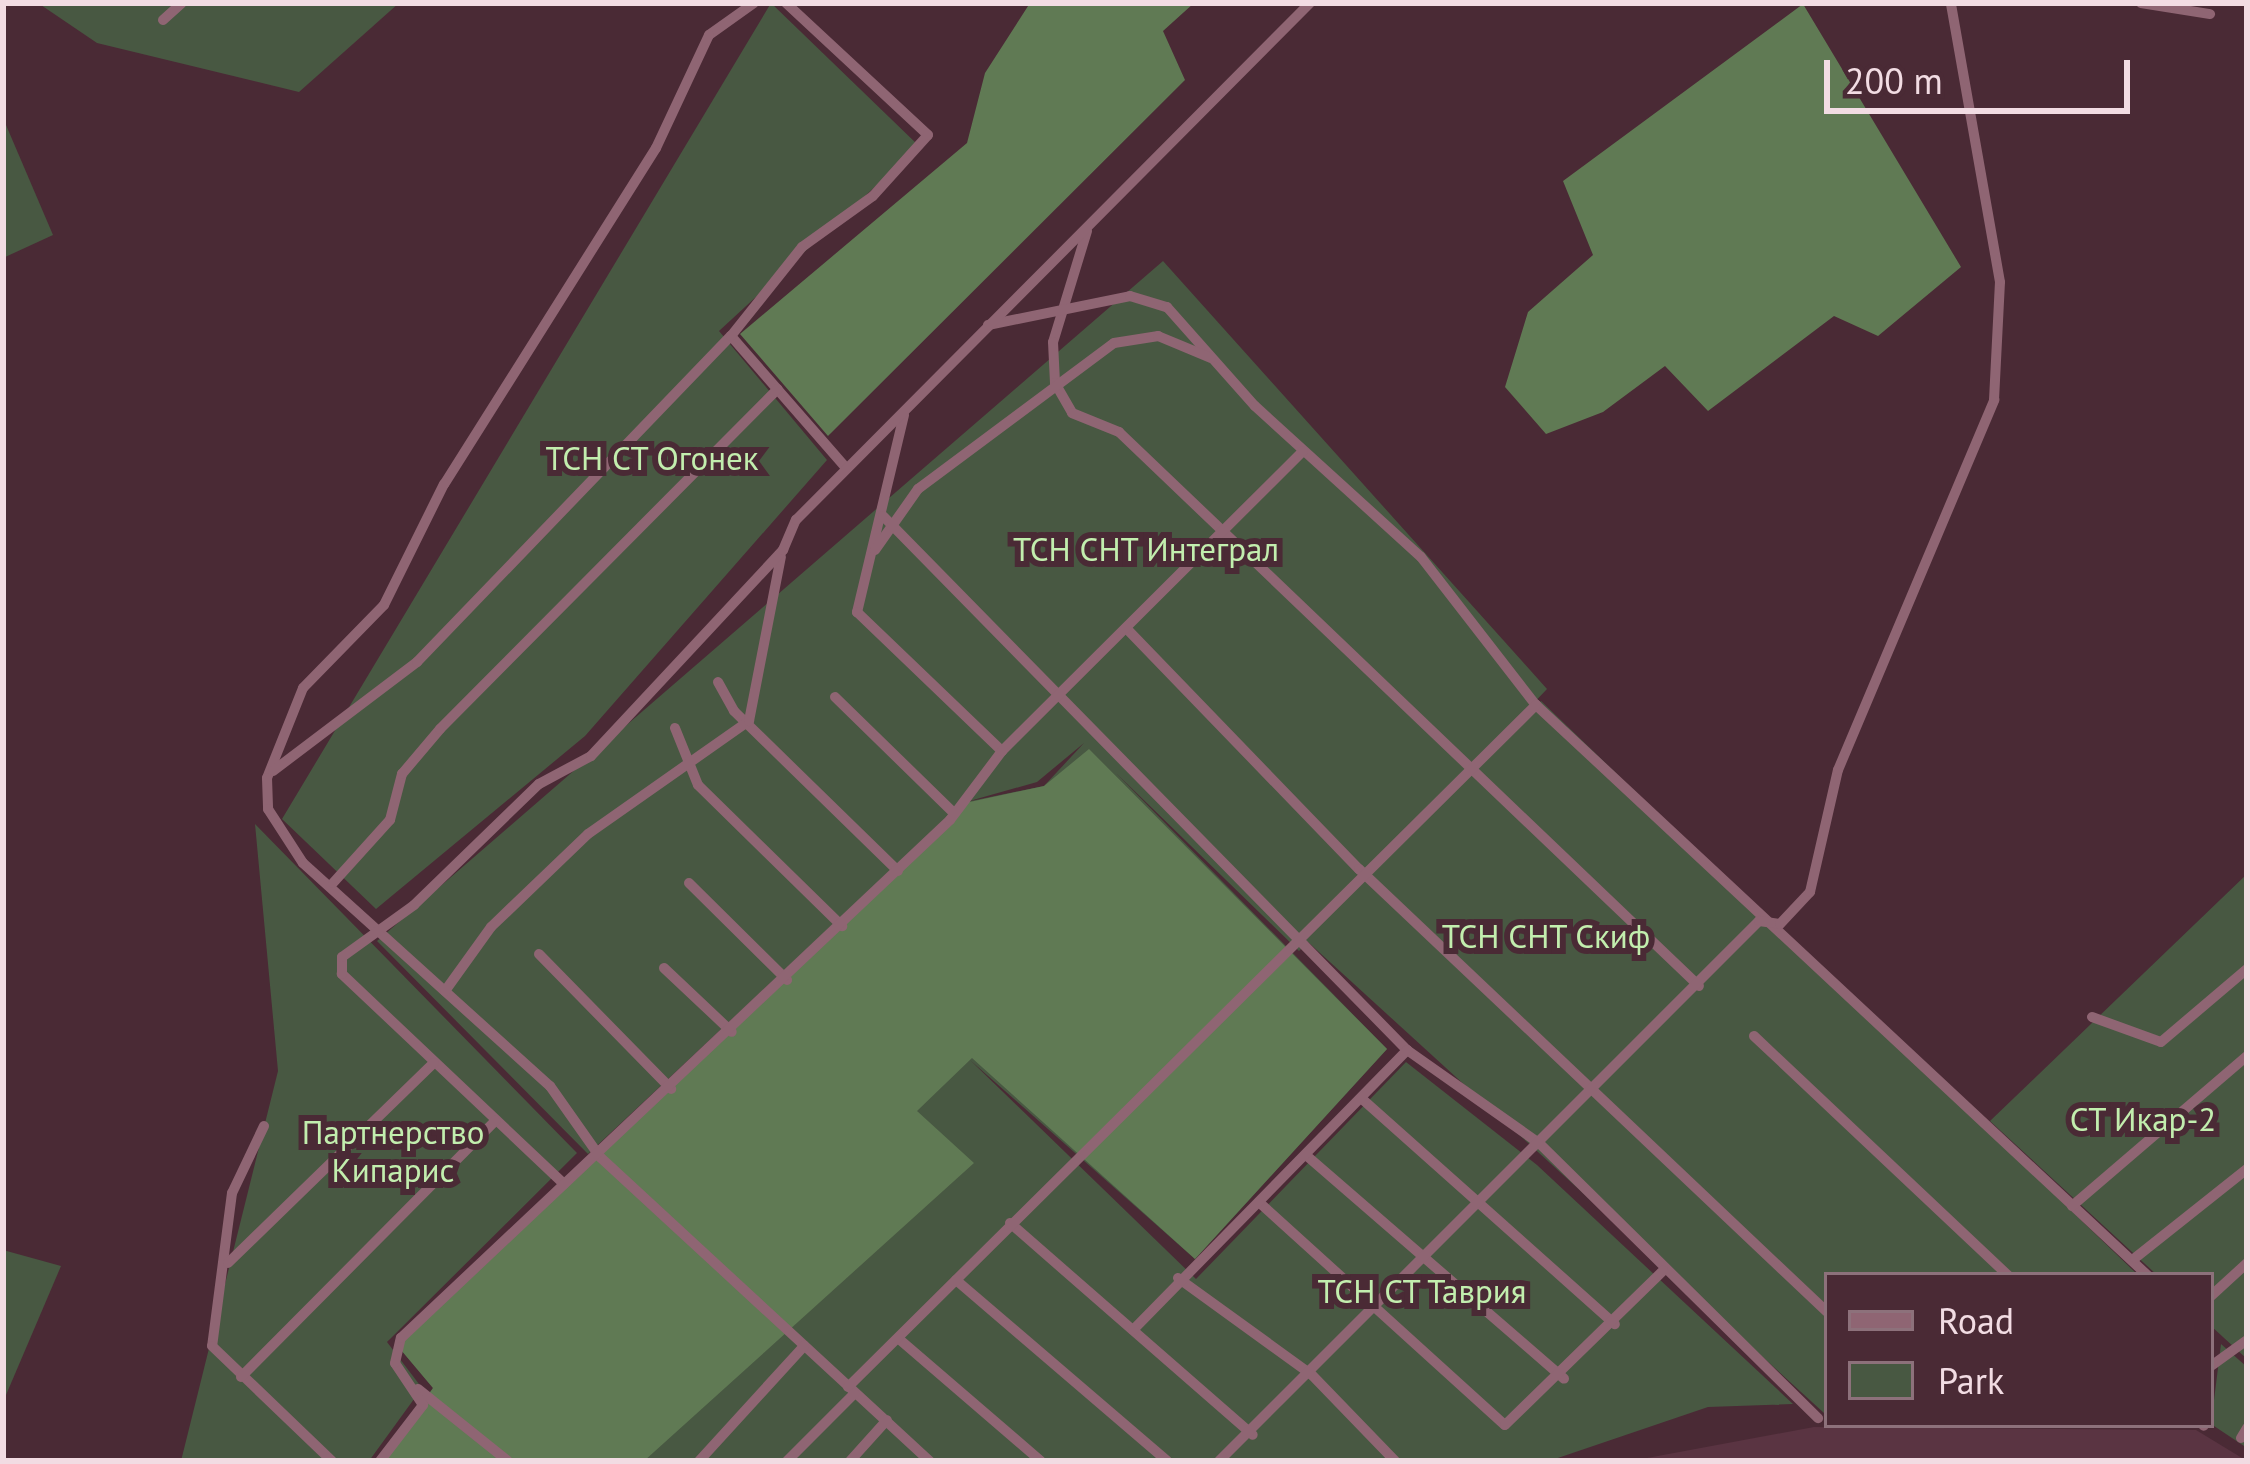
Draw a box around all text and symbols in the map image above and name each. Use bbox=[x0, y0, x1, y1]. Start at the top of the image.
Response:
scale bar bbox=[1830, 36, 2136, 110]
text: 200 m bbox=[1845, 57, 1943, 104]
park label: ТСН СТ Огонек bbox=[545, 438, 759, 478]
park label: ТСН СНТ Интеграл bbox=[1012, 529, 1280, 569]
park label: ТСН СНТ Скиф bbox=[1441, 916, 1651, 956]
park label: СТ Икар-2 bbox=[2069, 1099, 2217, 1139]
park label: Партнерство Кипарис bbox=[302, 1112, 484, 1190]
park label: ТСН СТ Таврия bbox=[1316, 1271, 1528, 1311]
legend bbox=[1824, 1272, 2214, 1428]
text: Road bbox=[1938, 1297, 2014, 1344]
text: Park bbox=[1938, 1357, 2004, 1404]

